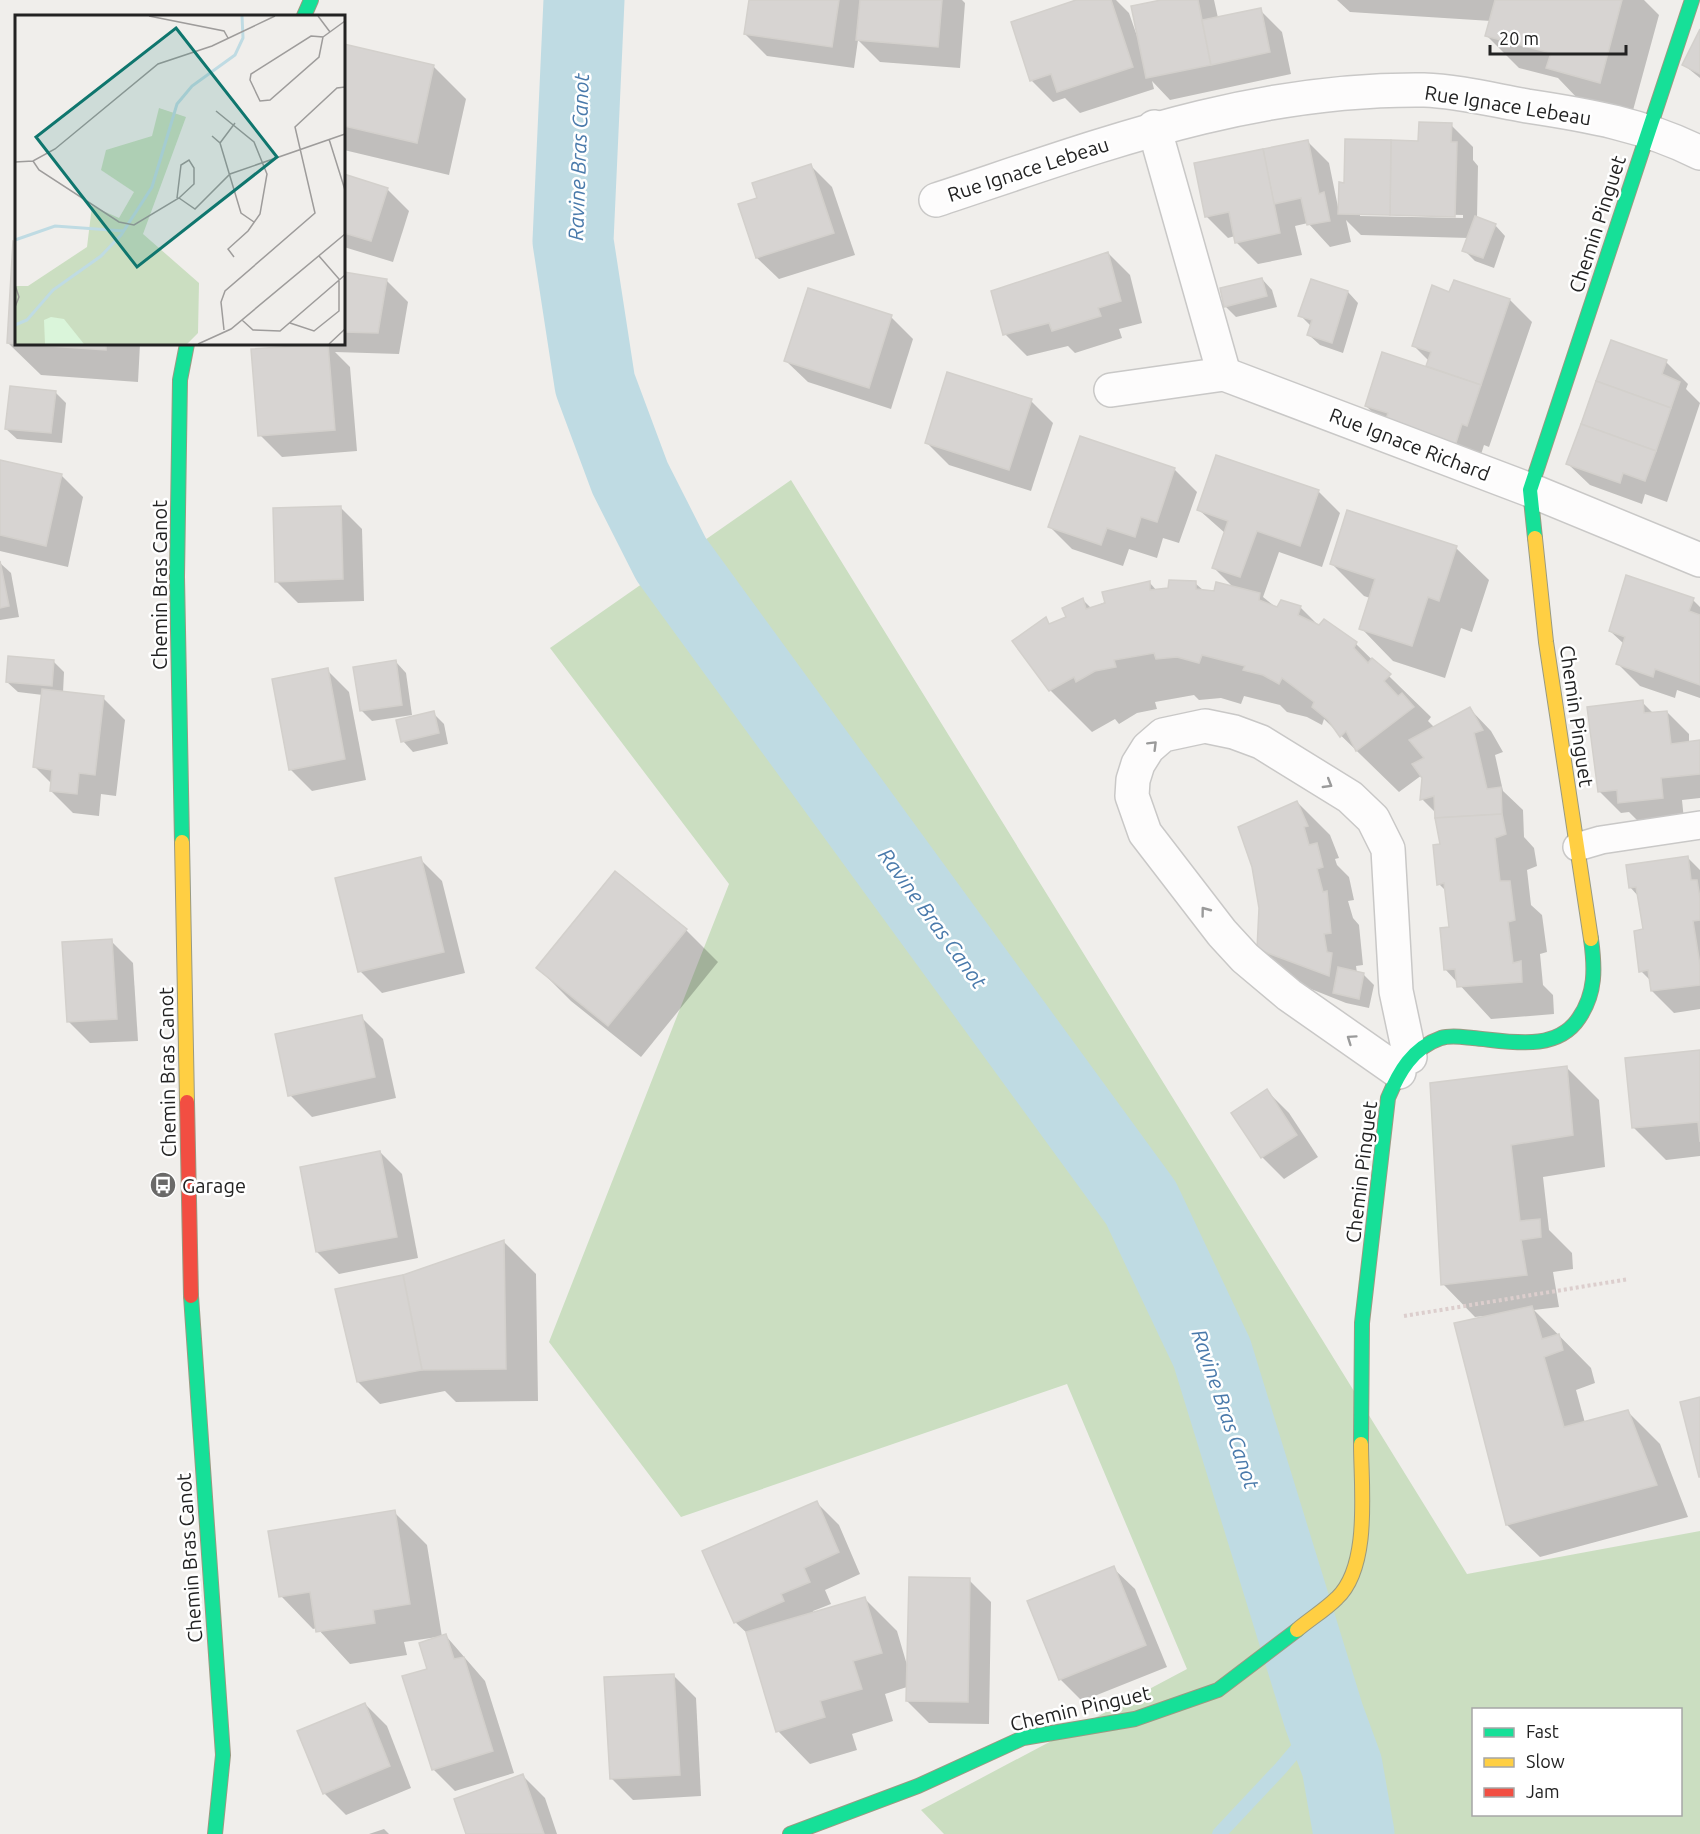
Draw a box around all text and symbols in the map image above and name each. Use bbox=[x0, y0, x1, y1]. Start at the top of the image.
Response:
inset map bbox=[15, 15, 345, 345]
scale bar bbox=[1490, 18, 1626, 56]
text: 20 m bbox=[1499, 28, 1539, 48]
water label: Ravine Bras Canot bbox=[563, 72, 593, 241]
street label: Rue Ignace Lebeau bbox=[1423, 80, 1593, 130]
street label: Rue Ignace Lebeau bbox=[944, 132, 1112, 206]
street label: Chemin Pinguet bbox=[1564, 152, 1630, 296]
street label: Rue Ignace Richard bbox=[1326, 403, 1494, 485]
street label: Chemin Bras Canot bbox=[148, 500, 171, 670]
street label: Chemin Pinguet bbox=[1556, 644, 1598, 788]
one-way arrow bbox=[1146, 741, 1156, 752]
one-way arrow bbox=[1322, 776, 1332, 788]
water label: Ravine Bras Canot bbox=[874, 843, 992, 993]
one-way arrow bbox=[1202, 907, 1213, 918]
street label: Chemin Bras Canot bbox=[154, 987, 180, 1157]
one-way arrow bbox=[1347, 1035, 1358, 1046]
street label: Chemin Pinguet bbox=[1341, 1100, 1381, 1244]
bus stop icon: Garage bbox=[148, 1170, 178, 1200]
place label: Garage bbox=[182, 1174, 246, 1197]
water label: Ravine Bras Canot bbox=[1187, 1326, 1265, 1493]
street label: Chemin Bras Canot bbox=[172, 1472, 206, 1644]
street label: Chemin Pinguet bbox=[1008, 1681, 1152, 1735]
legend bbox=[1472, 1708, 1682, 1816]
text: Fast bbox=[1526, 1721, 1559, 1741]
text: Slow bbox=[1526, 1751, 1565, 1771]
text: Jam bbox=[1526, 1781, 1560, 1801]

